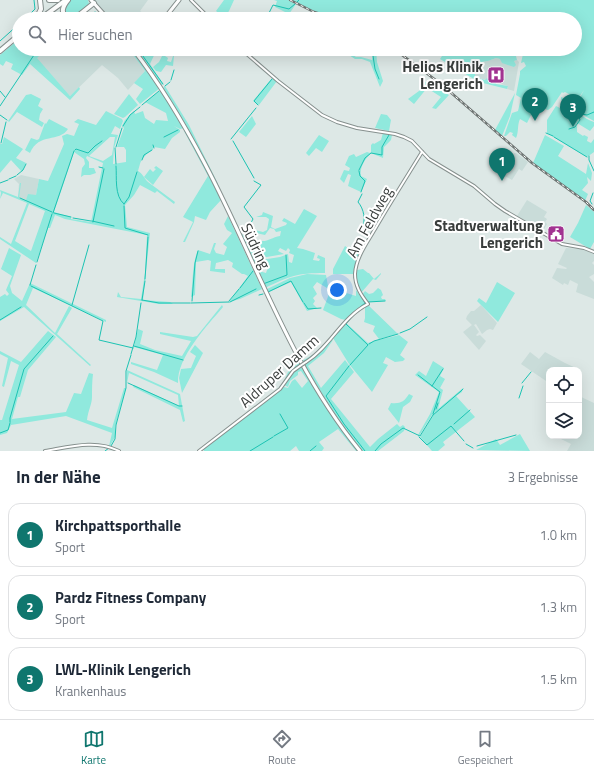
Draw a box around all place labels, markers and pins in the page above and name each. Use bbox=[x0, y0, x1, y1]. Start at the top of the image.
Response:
place label: Helios Klinik Lengerich bbox=[402, 55, 483, 95]
hospital icon: Helios Klinik Lengerich bbox=[486, 65, 506, 85]
pin: 2 bbox=[522, 88, 548, 121]
pin: 3 bbox=[560, 94, 586, 127]
pin: 1 bbox=[489, 148, 515, 181]
place label: Stadtverwaltung Lengerich bbox=[434, 214, 543, 254]
public building icon: Stadtverwaltung Lengerich bbox=[546, 224, 566, 244]

